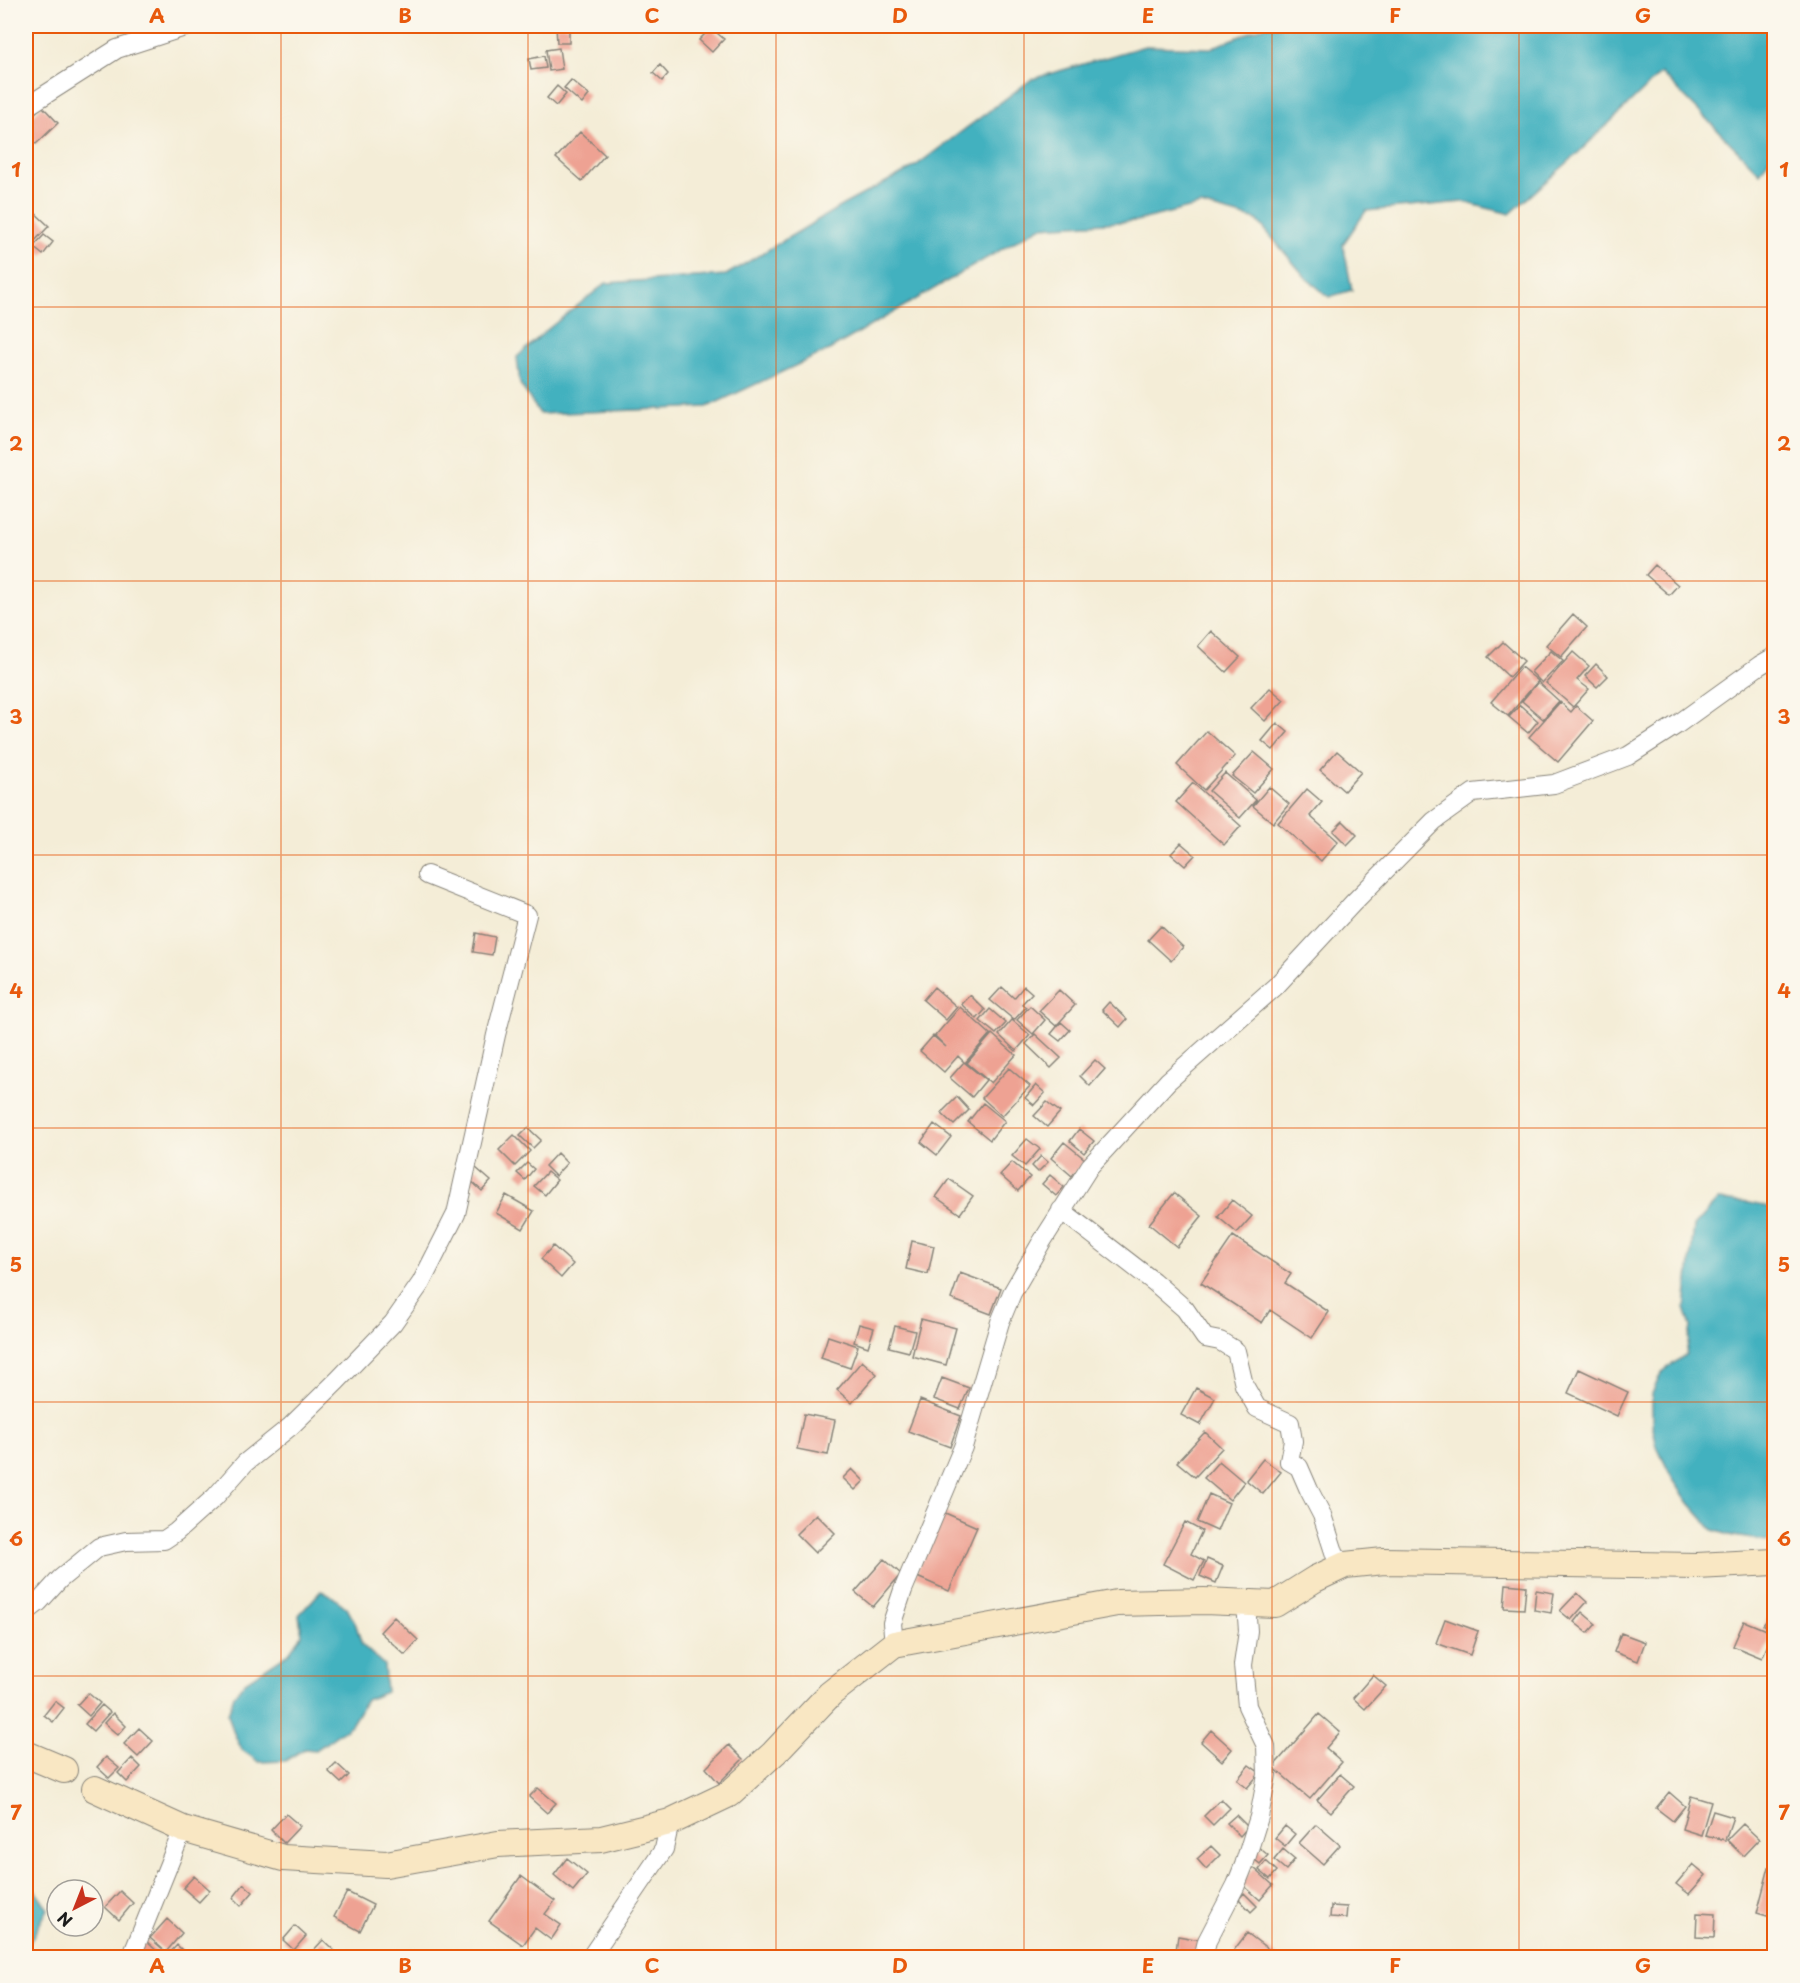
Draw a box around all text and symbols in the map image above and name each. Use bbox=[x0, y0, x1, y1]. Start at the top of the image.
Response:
text: A bbox=[149, 0, 165, 30]
text: B bbox=[398, 0, 412, 30]
text: C bbox=[644, 0, 660, 30]
text: D bbox=[892, 0, 908, 30]
text: E bbox=[1142, 0, 1154, 30]
text: F bbox=[1389, 0, 1401, 30]
text: G bbox=[1635, 0, 1651, 30]
text: 1 bbox=[11, 154, 21, 184]
text: 1 bbox=[1779, 154, 1789, 184]
text: 2 bbox=[9, 428, 23, 458]
text: 2 bbox=[1777, 428, 1791, 458]
text: 3 bbox=[9, 701, 23, 731]
text: 3 bbox=[1777, 701, 1791, 731]
text: 4 bbox=[9, 975, 23, 1005]
text: 4 bbox=[1777, 975, 1791, 1005]
text: 5 bbox=[10, 1249, 22, 1279]
text: 5 bbox=[1778, 1249, 1790, 1279]
text: 6 bbox=[9, 1523, 23, 1553]
text: 6 bbox=[1777, 1523, 1791, 1553]
text: 7 bbox=[10, 1797, 22, 1827]
text: 7 bbox=[1778, 1797, 1790, 1827]
north arrow bbox=[45, 1878, 105, 1938]
text: N bbox=[52, 1907, 77, 1933]
text: A bbox=[149, 1950, 165, 1980]
text: B bbox=[398, 1950, 412, 1980]
text: C bbox=[644, 1950, 660, 1980]
text: D bbox=[892, 1950, 908, 1980]
text: E bbox=[1142, 1950, 1154, 1980]
text: F bbox=[1389, 1950, 1401, 1980]
text: G bbox=[1635, 1950, 1651, 1980]

